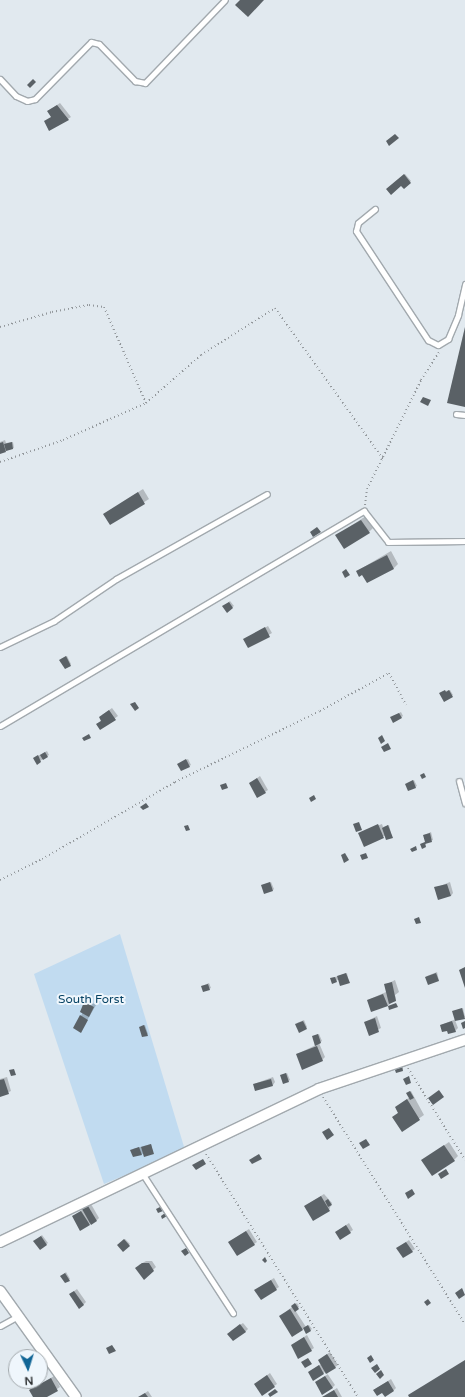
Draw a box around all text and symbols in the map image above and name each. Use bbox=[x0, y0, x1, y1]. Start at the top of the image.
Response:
park label: South Forst bbox=[58, 993, 124, 1007]
north arrow bbox=[8, 1349, 48, 1389]
text: N bbox=[24, 1374, 34, 1387]

